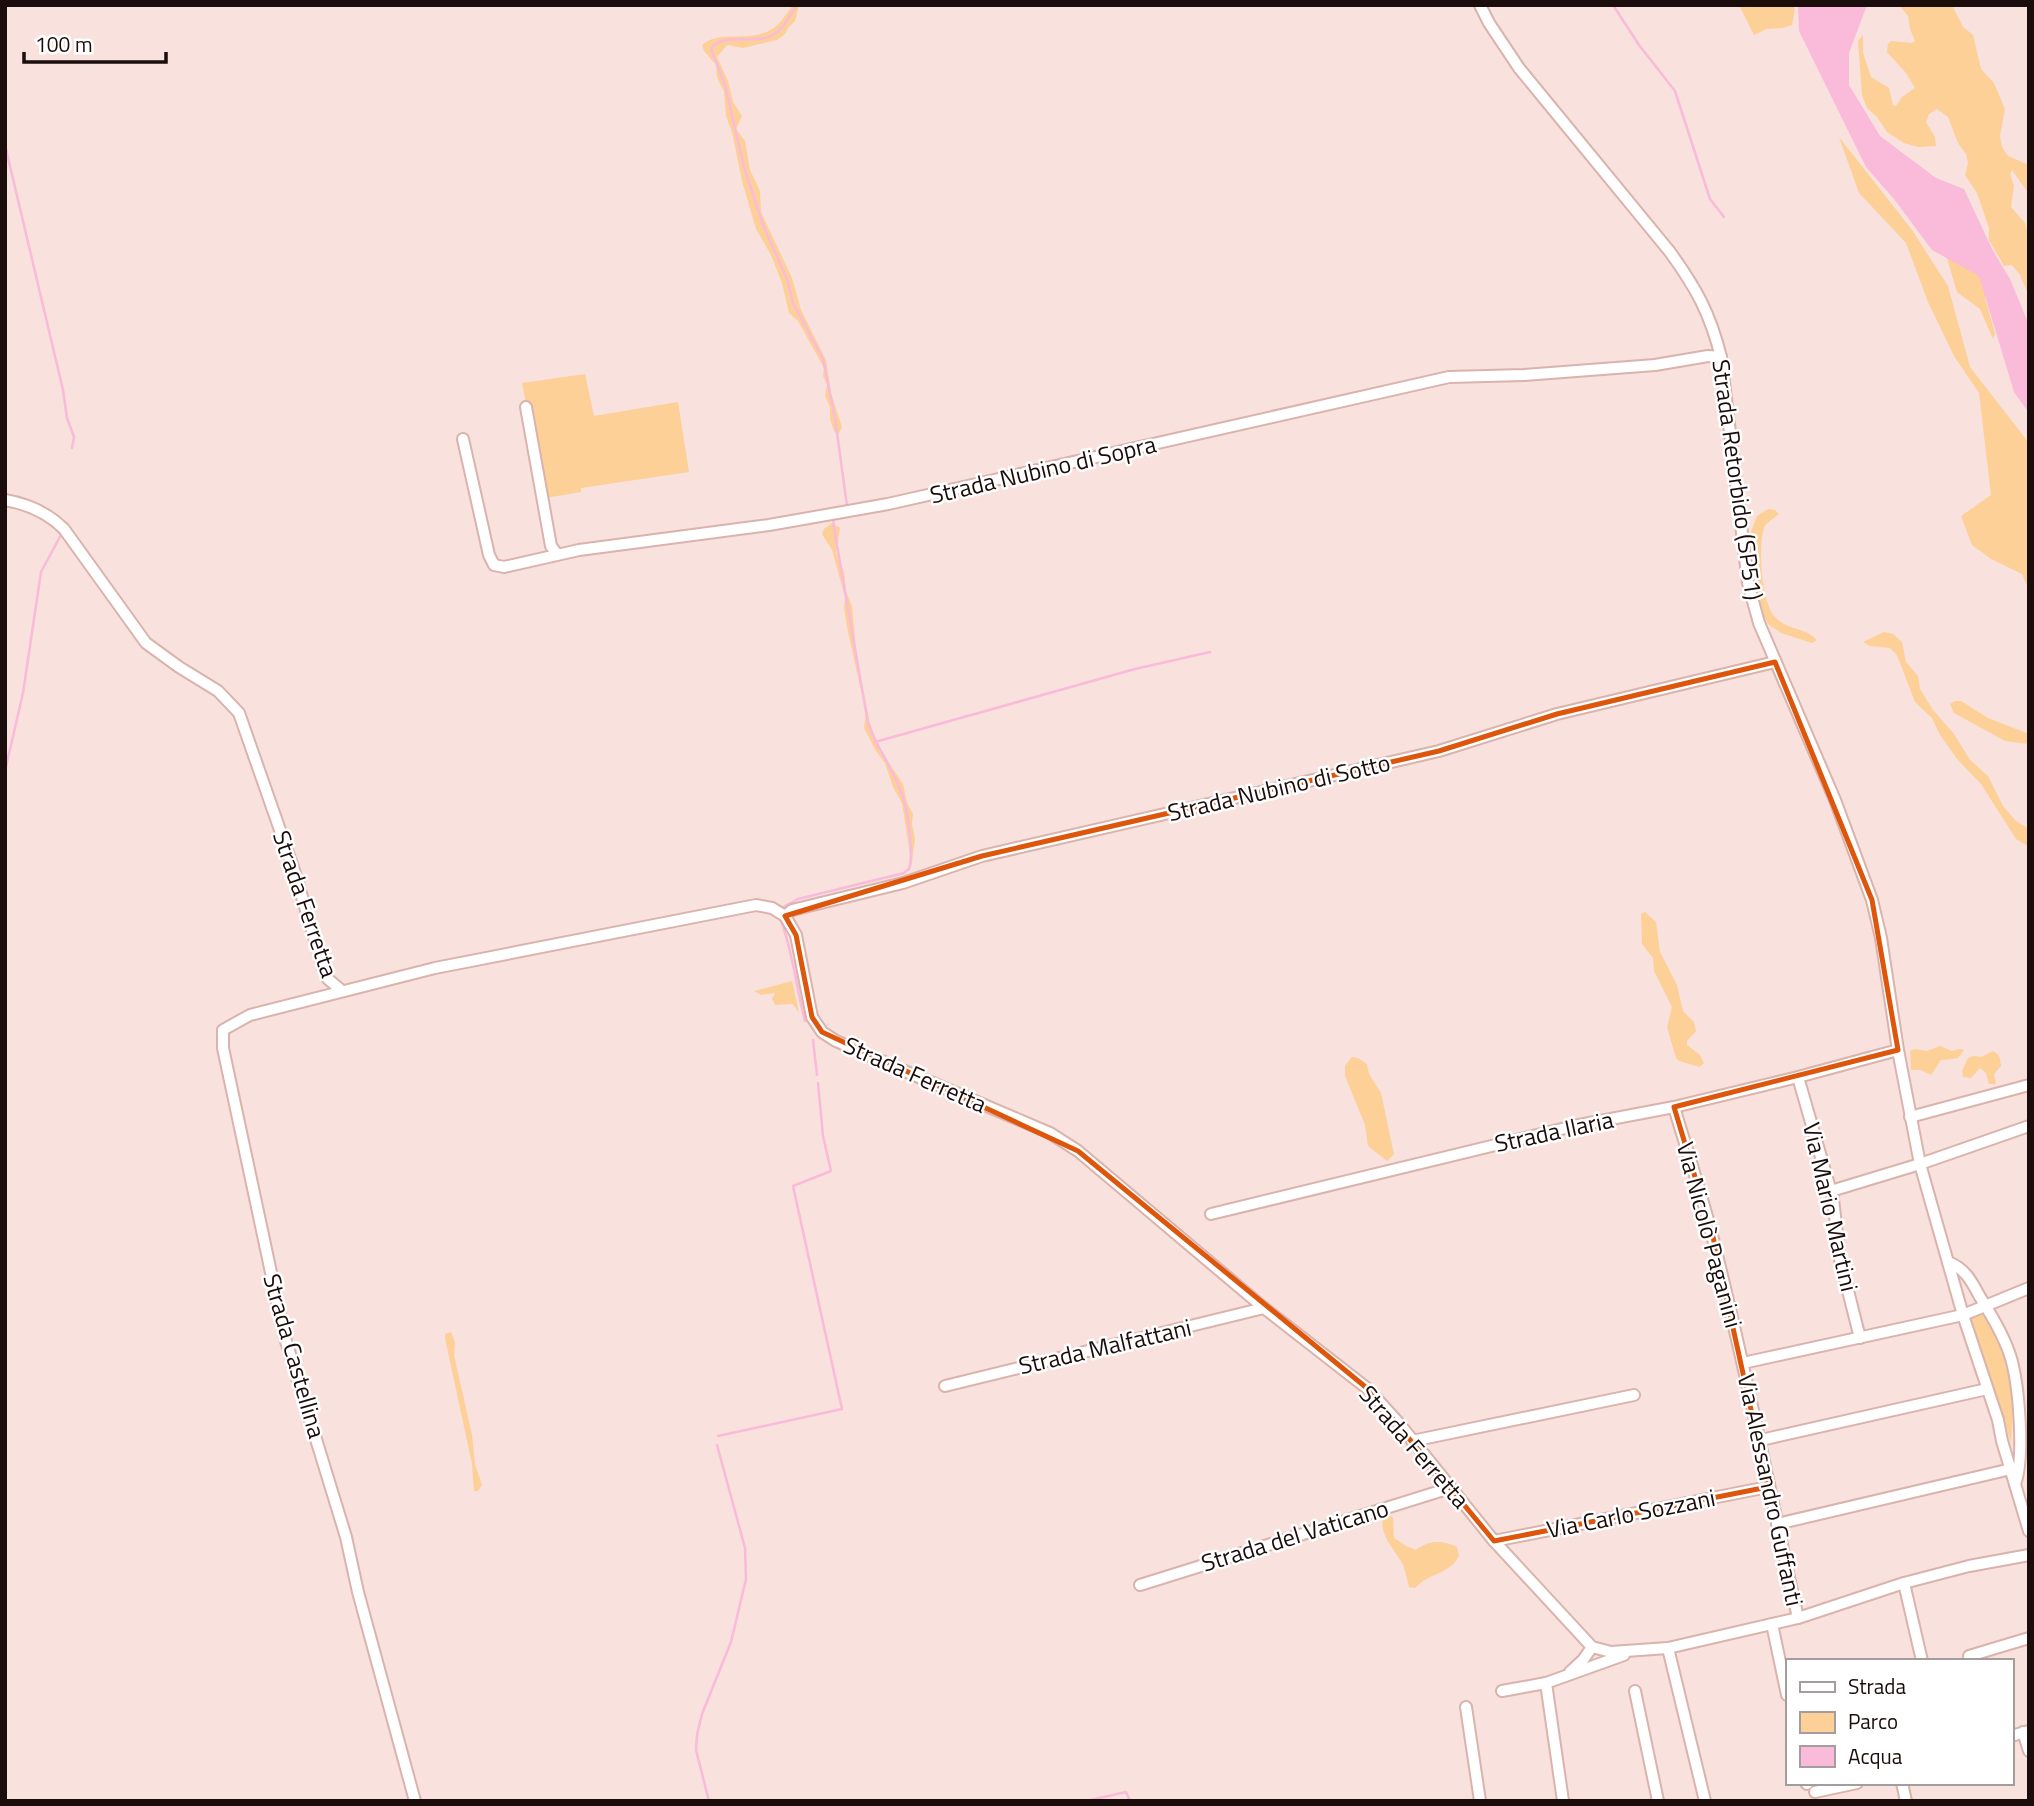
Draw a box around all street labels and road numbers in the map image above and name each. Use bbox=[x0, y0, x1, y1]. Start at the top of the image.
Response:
street label: Strada Retorbido (SP51) bbox=[1703, 357, 1773, 603]
street label: Strada Nubino di Sopra bbox=[926, 425, 1159, 513]
street label: Strada Nubino di Sotto bbox=[1164, 744, 1394, 830]
street label: Strada Ferretta bbox=[264, 825, 348, 982]
street label: Strada Ferretta bbox=[838, 1026, 993, 1122]
street label: Strada Ilaria bbox=[1491, 1101, 1617, 1161]
street label: Via Mario Martini bbox=[1794, 1119, 1868, 1295]
street label: Via Nicolò Paganini bbox=[1668, 1138, 1752, 1332]
street label: Strada Castellina bbox=[254, 1269, 336, 1442]
street label: Strada Malfattani bbox=[1015, 1309, 1195, 1383]
street label: Via Alessandro Guffanti bbox=[1729, 1370, 1813, 1609]
street label: Strada Ferretta bbox=[1351, 1377, 1479, 1516]
street label: Via Carlo Sozzani bbox=[1543, 1479, 1718, 1547]
street label: Strada del Vaticano bbox=[1197, 1489, 1393, 1581]

